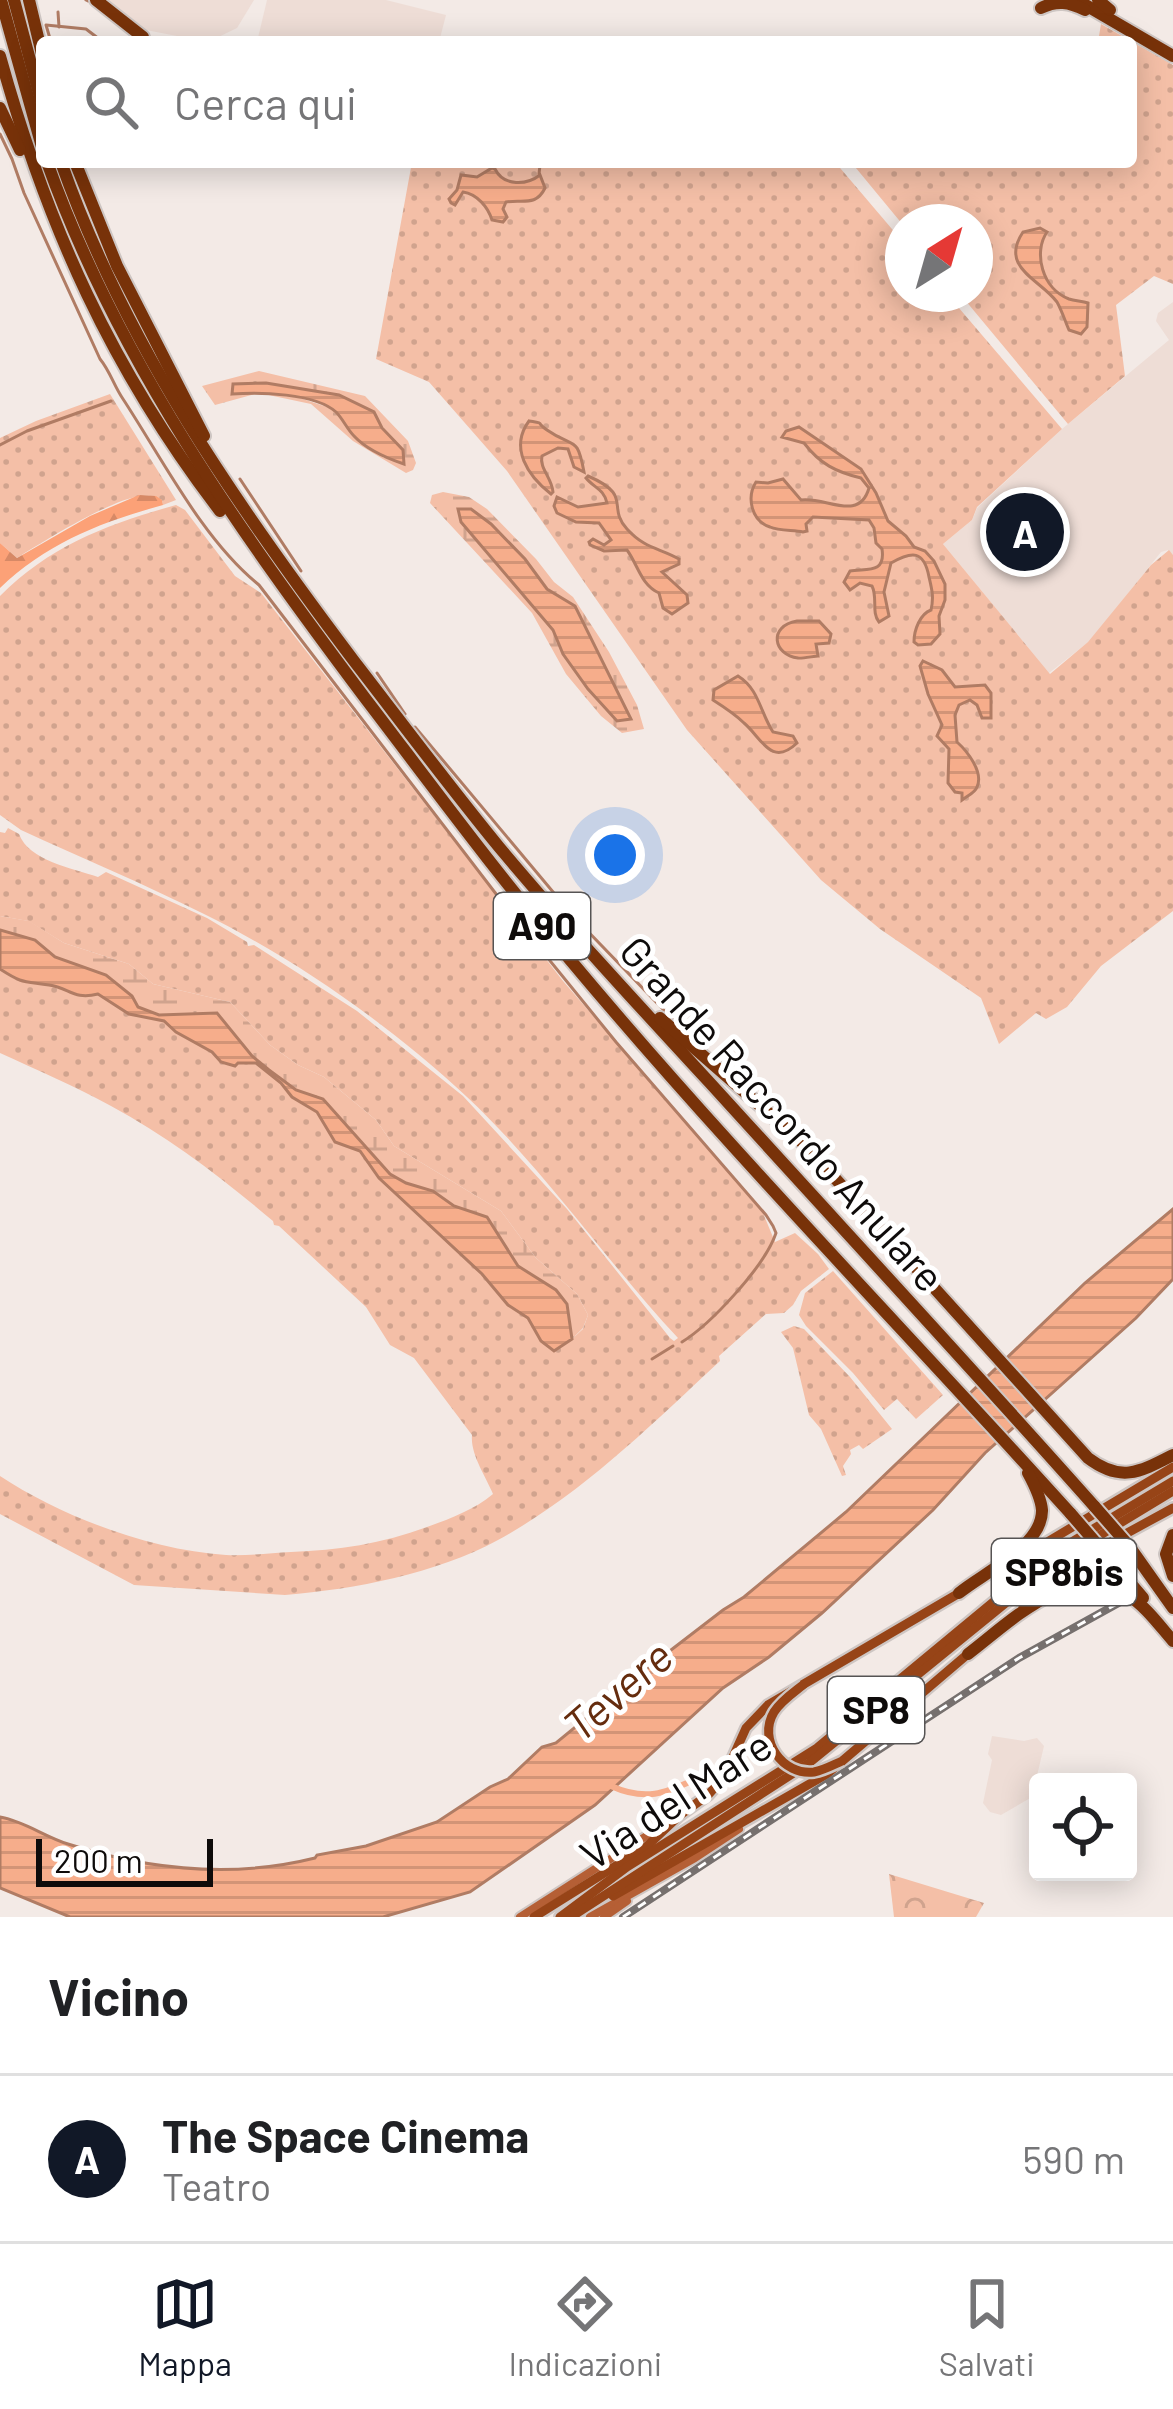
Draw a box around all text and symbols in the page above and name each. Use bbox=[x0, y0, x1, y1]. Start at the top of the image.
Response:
search box bbox=[36, 36, 1137, 168]
icon: search bbox=[78, 69, 144, 135]
text: Cerca qui bbox=[174, 75, 357, 129]
north arrow bbox=[885, 204, 993, 312]
pin: A bbox=[986, 487, 1064, 577]
your location bbox=[585, 825, 645, 885]
road number: A90 bbox=[494, 893, 590, 959]
street label: Grande Raccordo Anulare bbox=[611, 925, 956, 1300]
road number: SP8bis bbox=[992, 1539, 1136, 1605]
water label: Tevere bbox=[551, 1628, 682, 1751]
road number: SP8 bbox=[828, 1677, 924, 1743]
street label: Via del Mare bbox=[570, 1718, 780, 1879]
map controls bbox=[1029, 1773, 1137, 1881]
button: locate bbox=[1029, 1773, 1137, 1881]
scale bar bbox=[36, 1833, 213, 1886]
text: 200 m bbox=[54, 1840, 143, 1880]
text: Vicino bbox=[48, 1965, 189, 2026]
text: The Space Cinema bbox=[162, 2108, 529, 2162]
text: A bbox=[74, 2135, 100, 2182]
text: 590 m bbox=[1023, 2135, 1125, 2182]
text: Teatro bbox=[162, 2162, 271, 2209]
tab: Mappa bbox=[138, 2271, 232, 2383]
tab: Indicazioni bbox=[508, 2271, 662, 2383]
tab: Salvati bbox=[939, 2271, 1035, 2383]

